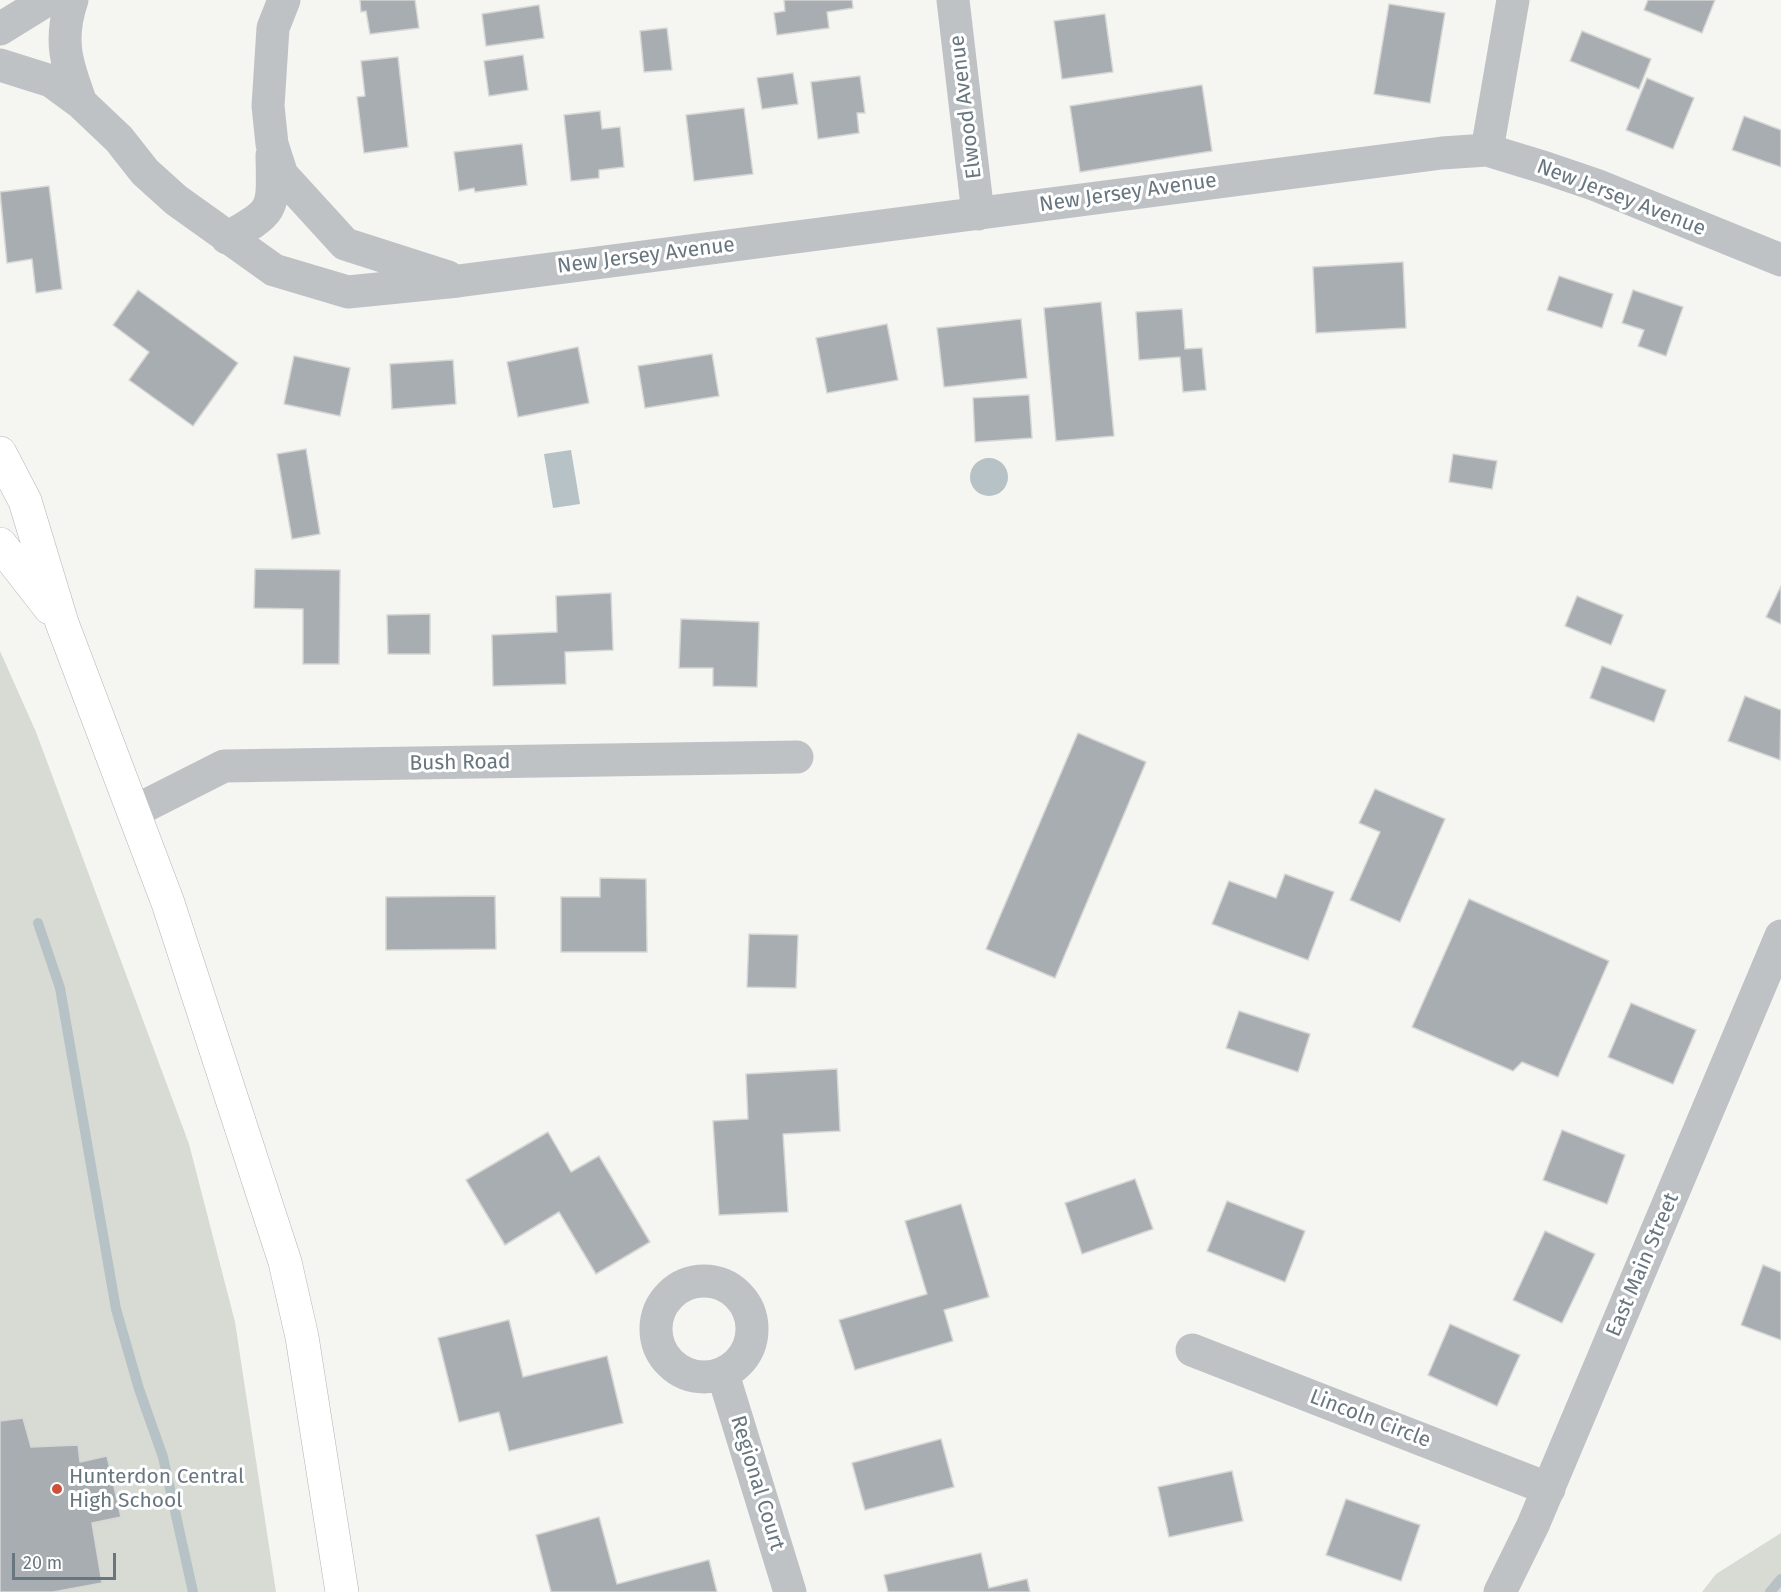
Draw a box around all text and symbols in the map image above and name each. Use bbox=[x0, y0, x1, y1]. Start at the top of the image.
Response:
street label: Elwood Avenue bbox=[945, 34, 987, 180]
street label: New Jersey Avenue bbox=[1533, 154, 1709, 242]
street label: New Jersey Avenue bbox=[1038, 168, 1218, 218]
street label: New Jersey Avenue bbox=[556, 233, 736, 279]
street label: Bush Road bbox=[409, 750, 511, 776]
street label: East Main Street bbox=[1601, 1189, 1685, 1341]
street label: Lincoln Circle bbox=[1306, 1384, 1434, 1454]
street label: Regional Court bbox=[725, 1413, 789, 1553]
place label: Hunterdon Central High School bbox=[69, 1464, 244, 1514]
marker: Hunterdon Central High School bbox=[50, 1482, 64, 1496]
scale bar bbox=[15, 1541, 118, 1579]
text: 20 m bbox=[23, 1552, 62, 1574]

